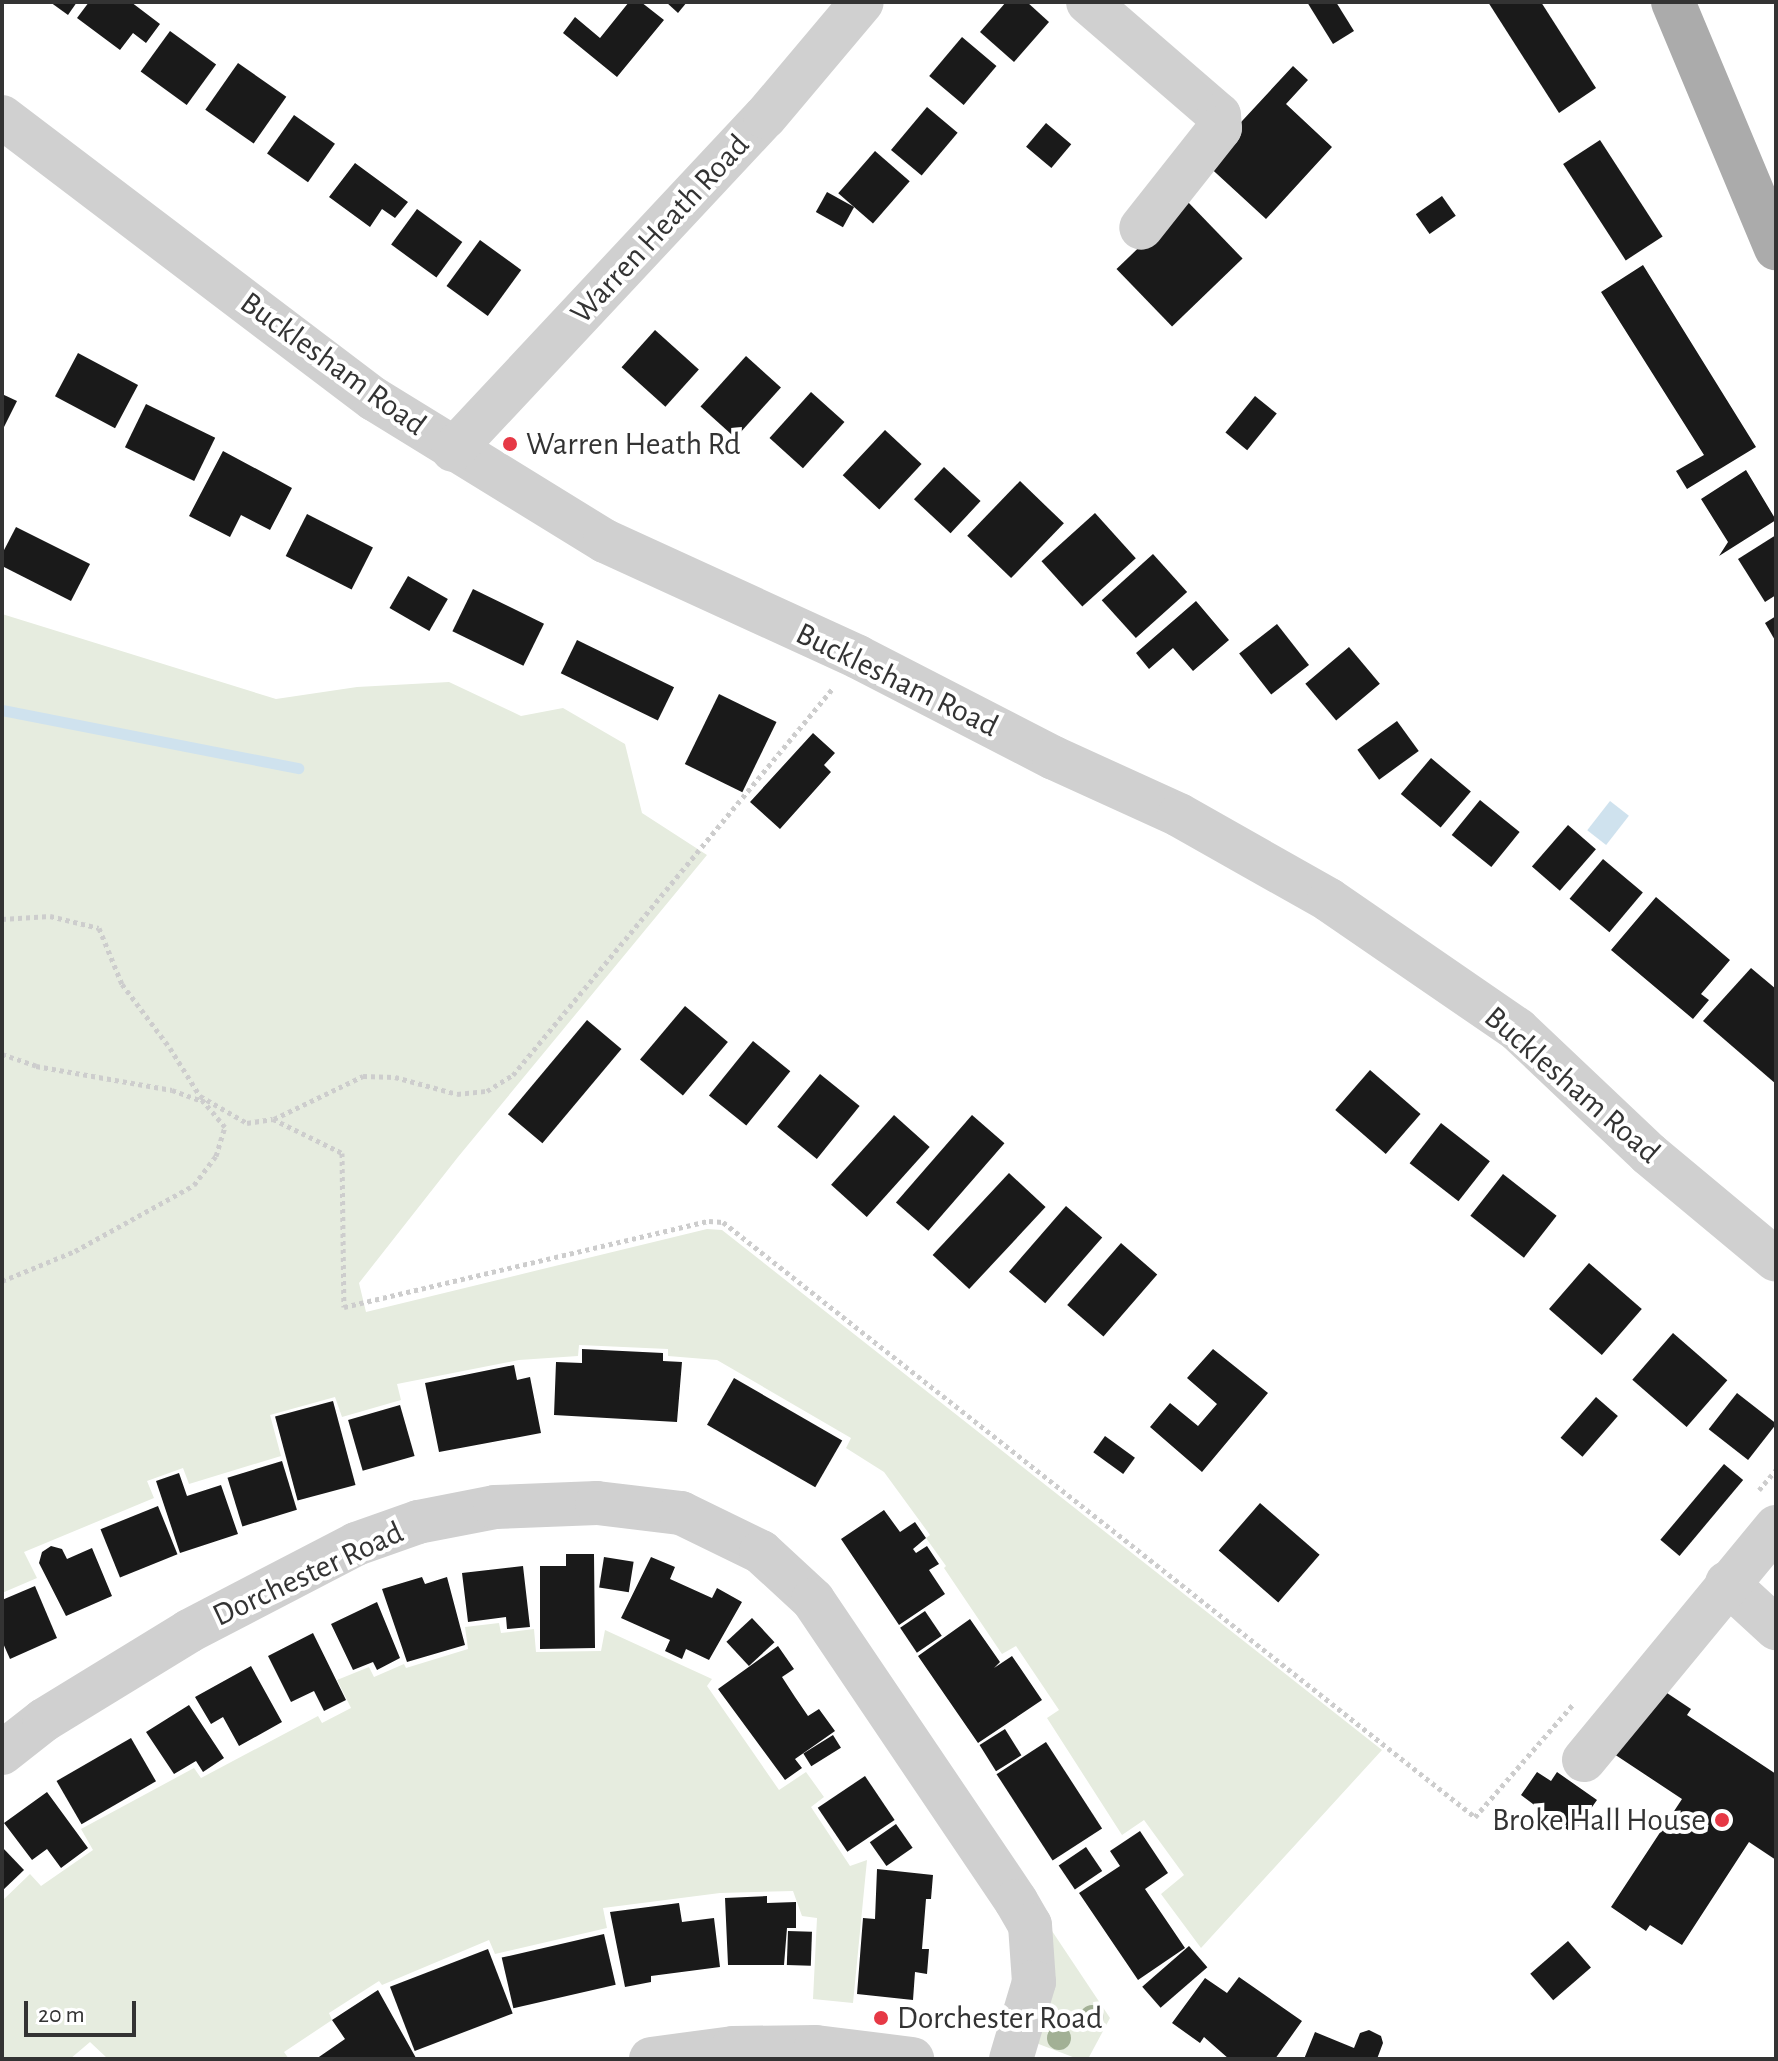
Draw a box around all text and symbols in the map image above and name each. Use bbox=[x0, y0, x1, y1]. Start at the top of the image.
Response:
street label: Warren Heath Road bbox=[562, 126, 758, 332]
street label: Bucklesham Road bbox=[233, 284, 433, 444]
place label: Warren Heath Rd bbox=[526, 425, 741, 463]
marker: Warren Heath Rd bbox=[501, 435, 519, 453]
street label: Bucklesham Road bbox=[789, 614, 1005, 746]
street label: Bucklesham Road bbox=[1476, 998, 1668, 1172]
street label: Dorchester Road bbox=[207, 1513, 409, 1635]
place label: Broke Hall House bbox=[1492, 1801, 1706, 1839]
marker: Broke Hall House bbox=[1713, 1811, 1731, 1829]
scale bar bbox=[28, 1985, 140, 2035]
place label: Dorchester Road bbox=[897, 1999, 1103, 2037]
text: 20 m bbox=[38, 2003, 85, 2027]
marker: Dorchester Road bbox=[872, 2009, 890, 2027]

